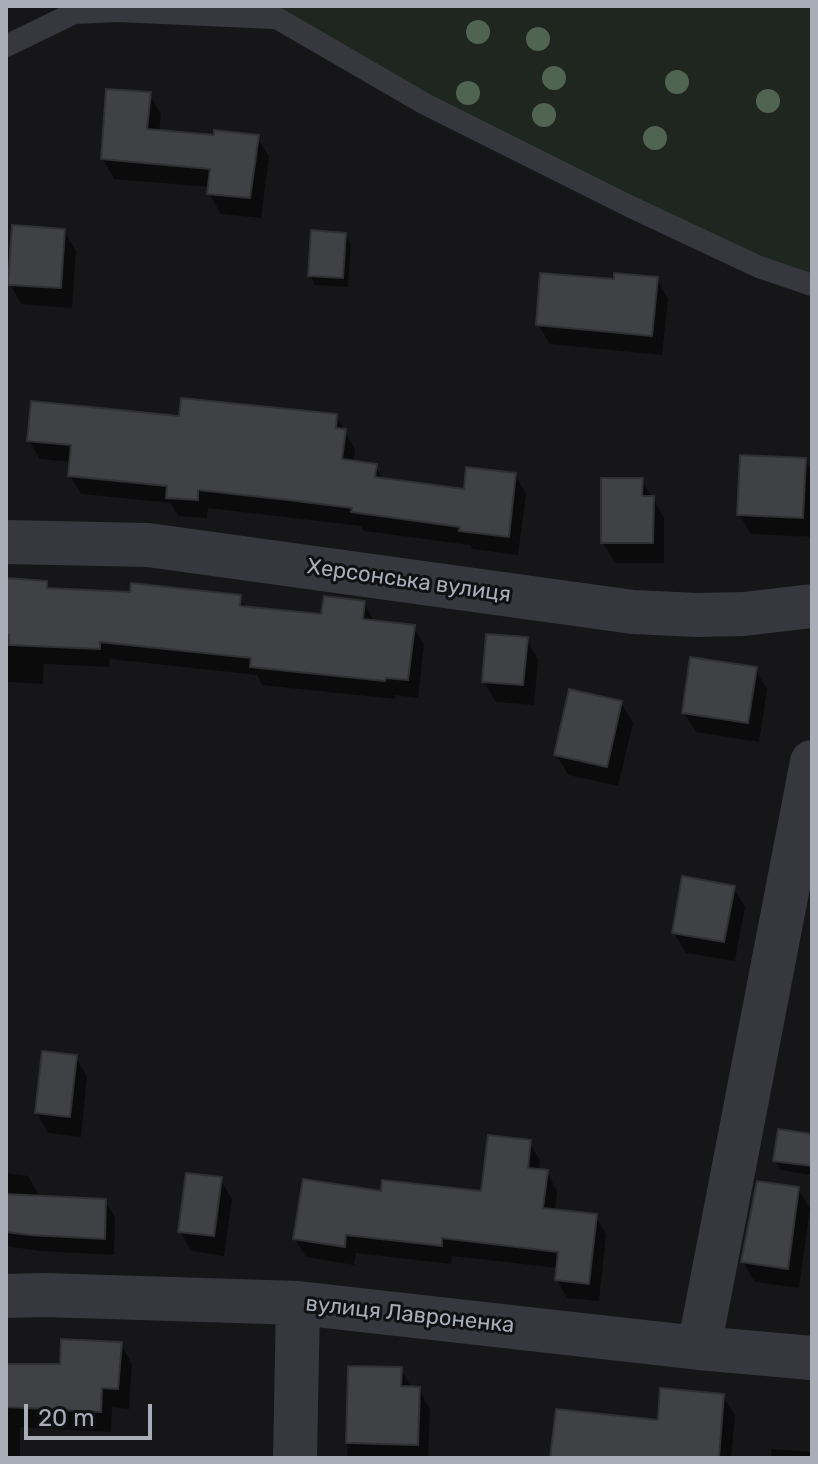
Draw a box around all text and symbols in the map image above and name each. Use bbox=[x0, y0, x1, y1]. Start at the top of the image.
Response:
street label: Херсонська вулиця bbox=[305, 554, 513, 608]
street label: вулиця Лавроненка bbox=[304, 1291, 516, 1339]
scale bar bbox=[28, 1388, 156, 1438]
text: 20 m bbox=[38, 1404, 95, 1432]

